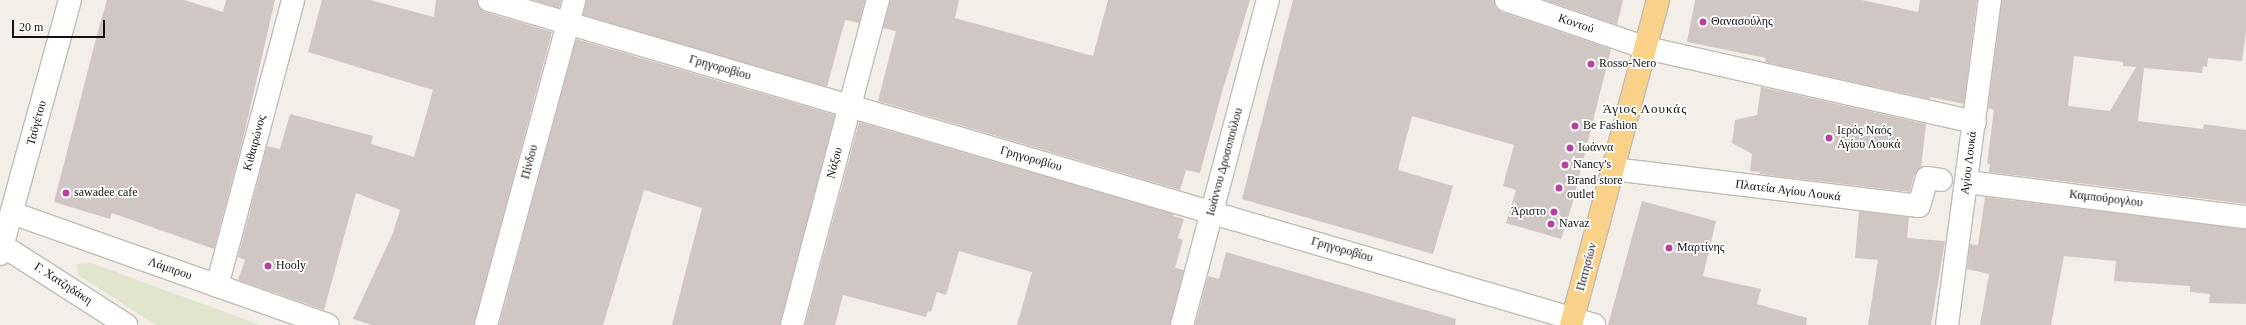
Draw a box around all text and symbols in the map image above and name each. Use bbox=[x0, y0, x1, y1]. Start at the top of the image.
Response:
street label: Κοντού bbox=[1556, 11, 1596, 37]
scale bar bbox=[14, 12, 107, 38]
place label: Θανασούλης bbox=[1711, 15, 1773, 29]
marker: Θανασούλης bbox=[1698, 17, 1708, 27]
text: 20 m bbox=[19, 20, 43, 34]
street label: Γρηγοροβίου bbox=[687, 52, 753, 84]
place label: Rosso-Nero bbox=[1599, 57, 1656, 71]
marker: Rosso-Nero bbox=[1586, 59, 1596, 69]
street label: Ταϋγέτου bbox=[24, 99, 50, 147]
district label: Άγιος Λουκάς bbox=[1602, 101, 1688, 117]
street label: Ιωάννου Δροσοπούλου bbox=[1204, 106, 1246, 218]
street label: Κιθαιρώνος bbox=[241, 114, 269, 172]
place label: Be Fashion bbox=[1583, 119, 1637, 133]
marker: Be Fashion bbox=[1570, 121, 1580, 131]
place label: Ιερός Ναός Αγίου Λουκά bbox=[1837, 124, 1901, 152]
street label: Αγίου Λουκά bbox=[1958, 130, 1980, 196]
marker: Ιερός Ναός Αγίου Λουκά bbox=[1824, 133, 1834, 143]
place label: Ιωάννα bbox=[1578, 141, 1613, 155]
street label: Πίνδου bbox=[519, 143, 541, 181]
street label: Γρηγοροβίου bbox=[998, 143, 1064, 175]
marker: Ιωάννα bbox=[1565, 143, 1575, 153]
street label: Νάξου bbox=[824, 146, 846, 180]
place label: Nancy's bbox=[1573, 158, 1611, 172]
marker: Nancy's bbox=[1560, 160, 1570, 170]
place label: Brand store outlet bbox=[1567, 174, 1623, 202]
street label: Πλατεία Αγίου Λουκά bbox=[1734, 177, 1842, 205]
marker: Brand store outlet bbox=[1554, 183, 1564, 193]
place label: sawadee cafe bbox=[74, 186, 138, 200]
street label: Καμπούρογλου bbox=[2068, 187, 2144, 211]
marker: sawadee cafe bbox=[61, 188, 71, 198]
place label: Άριστο bbox=[1511, 205, 1546, 219]
marker: Άριστο bbox=[1549, 207, 1559, 217]
place label: Navaz bbox=[1559, 217, 1590, 231]
marker: Navaz bbox=[1546, 219, 1556, 229]
street label: Γρηγοροβίου bbox=[1309, 234, 1375, 266]
street label: Πατησίων bbox=[1574, 241, 1600, 293]
place label: Μαρτίνης bbox=[1677, 241, 1724, 255]
marker: Μαρτίνης bbox=[1664, 243, 1674, 253]
street label: Λάμπρου bbox=[146, 255, 194, 283]
place label: Hooly bbox=[276, 259, 306, 273]
street label: Γ. Χατζηδάκη bbox=[31, 260, 95, 308]
marker: Hooly bbox=[263, 261, 273, 271]

